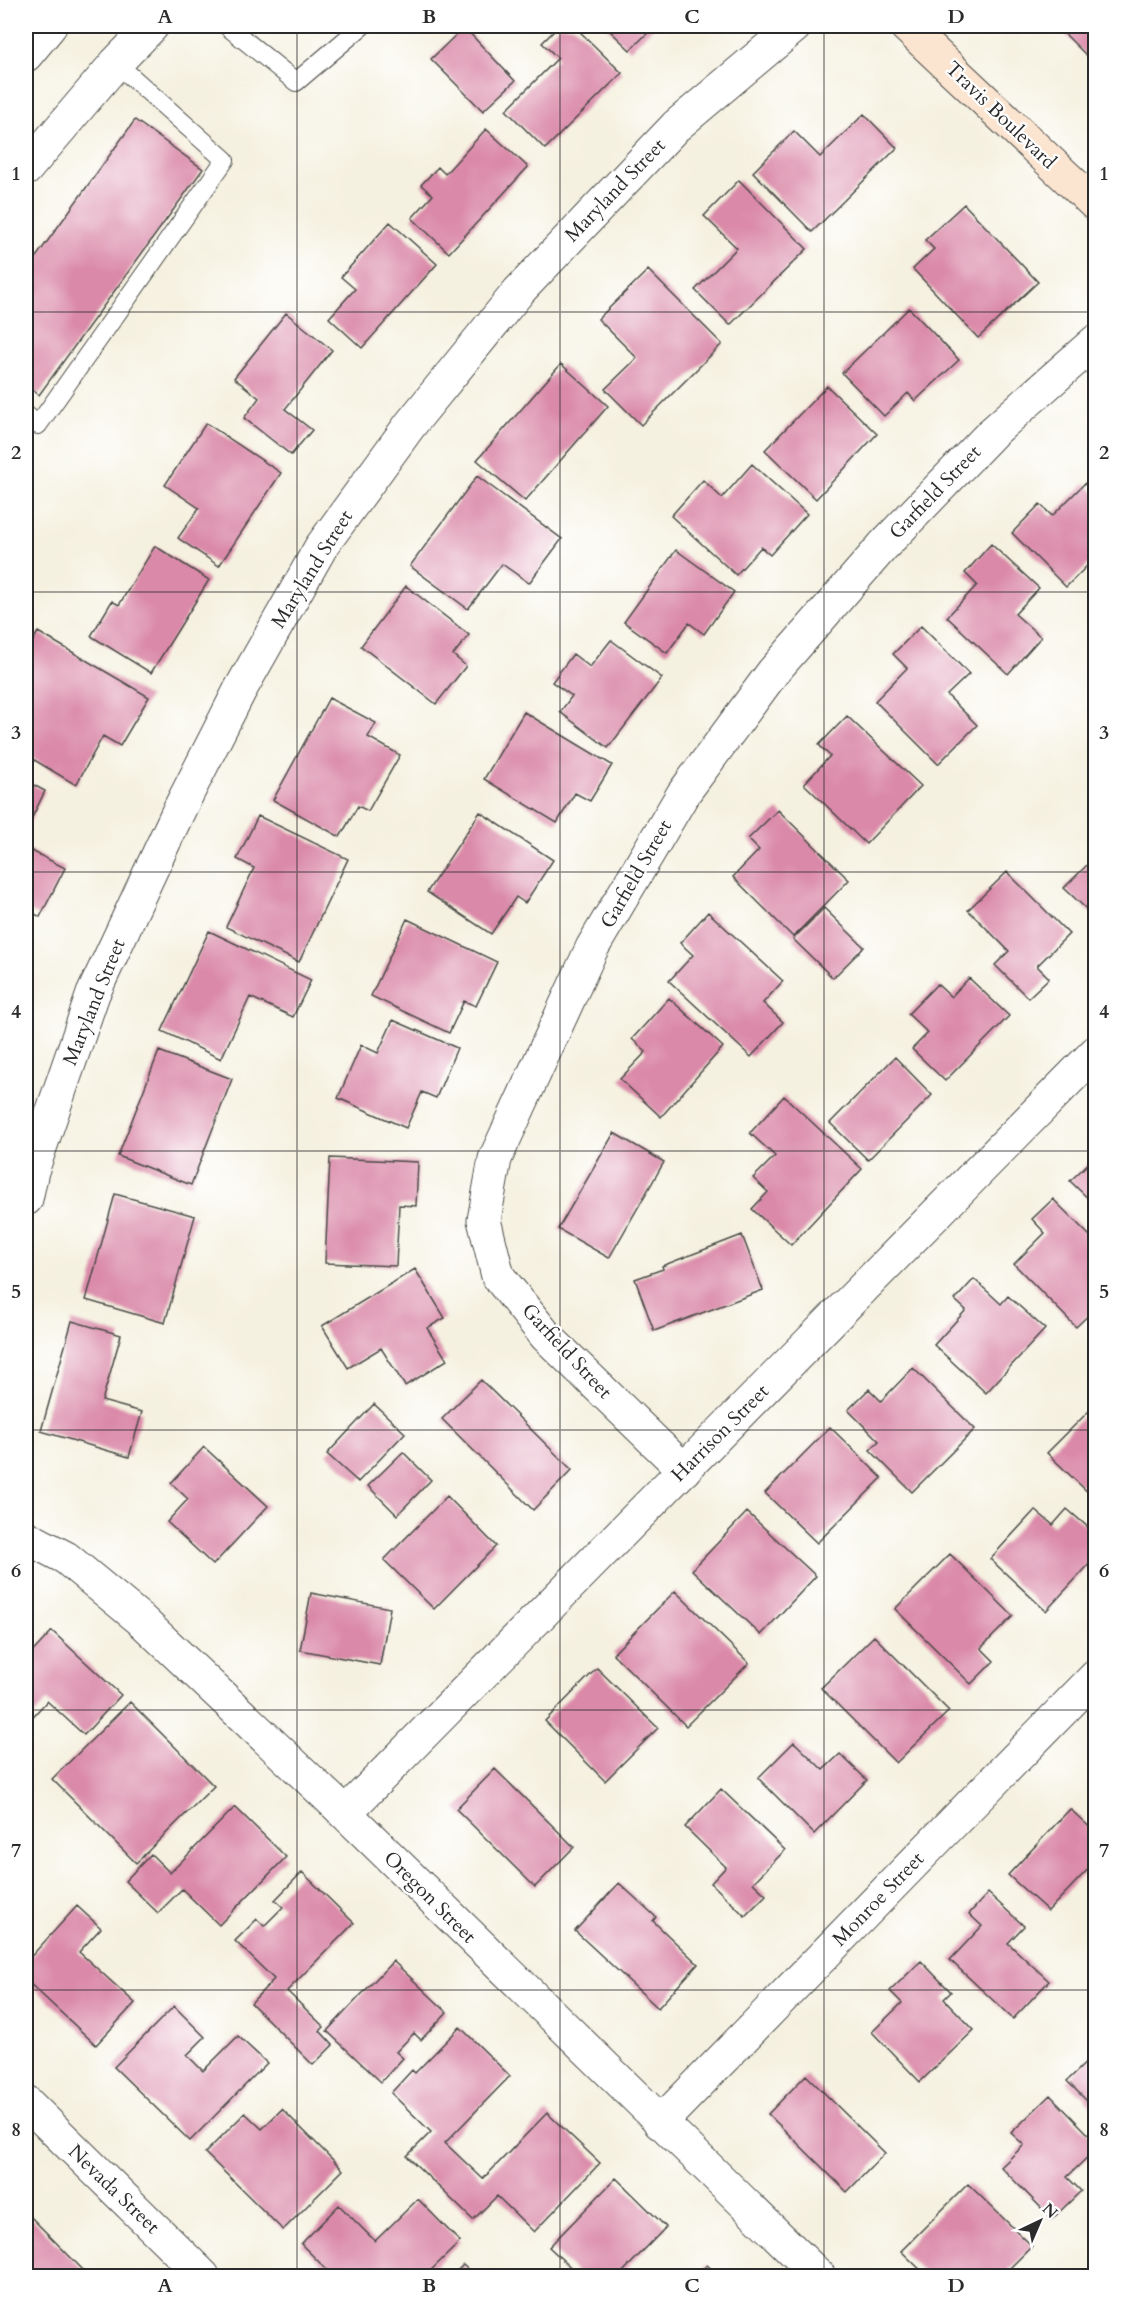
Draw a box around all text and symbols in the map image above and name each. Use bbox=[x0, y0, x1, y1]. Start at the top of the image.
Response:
text: A bbox=[157, 3, 173, 30]
text: B bbox=[422, 3, 436, 30]
text: C bbox=[684, 3, 700, 30]
text: D bbox=[947, 3, 965, 30]
street label: Travis Boulevard bbox=[940, 55, 1063, 175]
street label: Maryland Street bbox=[559, 132, 672, 248]
text: 1 bbox=[11, 160, 21, 187]
text: 1 bbox=[1099, 160, 1109, 187]
street label: Garfield Street bbox=[883, 438, 987, 545]
text: 2 bbox=[11, 439, 21, 466]
text: 2 bbox=[1099, 439, 1109, 466]
street label: Maryland Street bbox=[265, 504, 359, 633]
text: 3 bbox=[11, 719, 21, 746]
text: 3 bbox=[1099, 719, 1109, 746]
street label: Garfield Street bbox=[594, 814, 678, 933]
street label: Maryland Street bbox=[56, 934, 132, 1069]
text: 4 bbox=[11, 998, 21, 1025]
text: 4 bbox=[1099, 998, 1109, 1025]
text: 5 bbox=[11, 1278, 21, 1305]
text: 5 bbox=[1099, 1278, 1109, 1305]
street label: Garfield Street bbox=[516, 1297, 619, 1405]
street label: Harrison Street bbox=[665, 1378, 775, 1488]
text: 6 bbox=[11, 1557, 21, 1584]
text: 6 bbox=[1099, 1557, 1109, 1584]
text: 7 bbox=[11, 1837, 21, 1864]
text: 7 bbox=[1099, 1837, 1109, 1864]
street label: Oregon Street bbox=[378, 1845, 483, 1950]
street label: Monroe Street bbox=[826, 1845, 930, 1952]
text: 8 bbox=[11, 2116, 21, 2143]
text: 8 bbox=[1099, 2116, 1109, 2143]
street label: Nevada Street bbox=[62, 2138, 166, 2240]
north arrow bbox=[1010, 2191, 1070, 2251]
text: N bbox=[1037, 2198, 1062, 2224]
text: A bbox=[157, 2272, 173, 2299]
text: B bbox=[422, 2272, 436, 2299]
text: C bbox=[684, 2272, 700, 2299]
text: D bbox=[947, 2272, 965, 2299]

